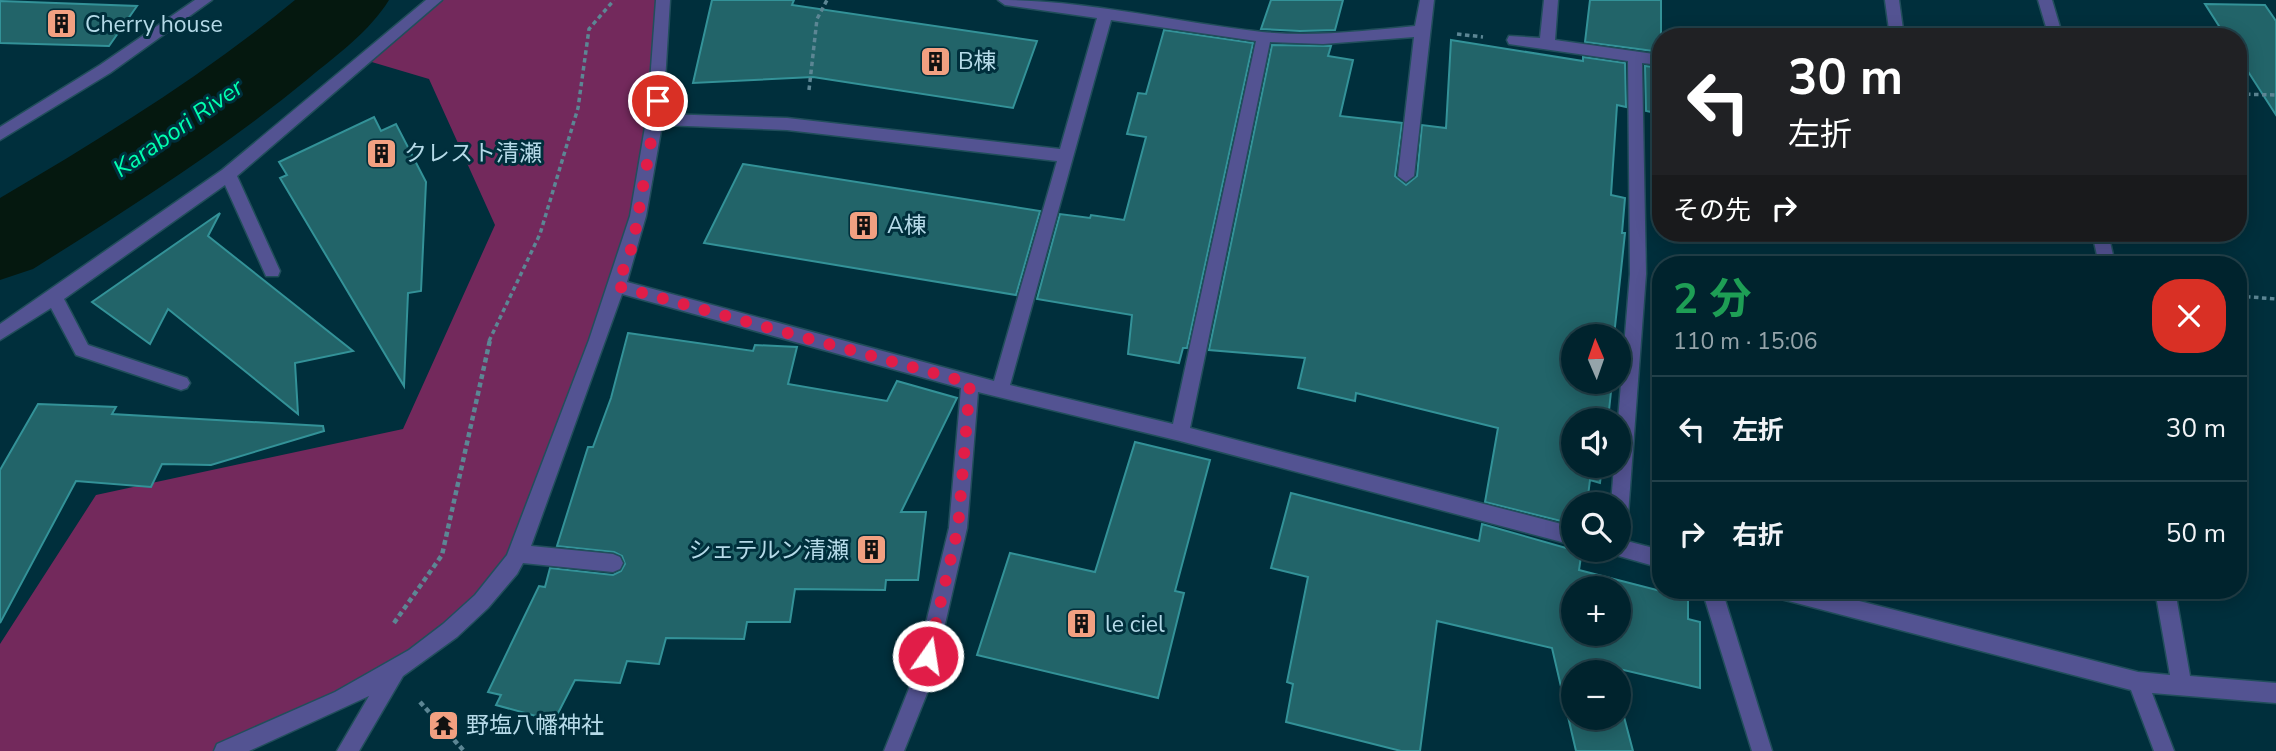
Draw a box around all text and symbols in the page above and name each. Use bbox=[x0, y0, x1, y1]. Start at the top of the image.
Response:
building icon: Cherry house bbox=[45, 7, 79, 41]
place label: Cherry house bbox=[85, 9, 223, 40]
building icon: B棟 bbox=[918, 44, 952, 78]
text: 30 m bbox=[1788, 44, 1903, 111]
place label: B棟 bbox=[958, 46, 997, 77]
icon: left bbox=[1673, 56, 1764, 147]
water label: Karabori River bbox=[107, 71, 250, 185]
pin bbox=[628, 71, 688, 131]
icon: arrive bbox=[639, 82, 677, 120]
text: 左折 bbox=[1788, 113, 1852, 156]
building icon: クレスト清瀬 bbox=[364, 136, 398, 170]
place label: クレスト清瀬 bbox=[404, 138, 542, 169]
icon: right bbox=[1765, 189, 1803, 227]
text: その先 bbox=[1673, 193, 1751, 228]
building icon: A棟 bbox=[847, 208, 881, 242]
place label: A棟 bbox=[887, 210, 927, 241]
text: 2 分 bbox=[1673, 271, 1752, 328]
button: close bbox=[2152, 279, 2226, 353]
north arrow bbox=[1561, 324, 1631, 394]
map controls bbox=[1561, 324, 1631, 730]
text: 110 m · 15:06 bbox=[1673, 326, 1818, 357]
button: sound bbox=[1561, 408, 1631, 478]
icon: left bbox=[1673, 410, 1711, 448]
text: 30 m bbox=[2166, 411, 2226, 446]
text: 左折 bbox=[1732, 413, 1784, 448]
button: search bbox=[1561, 492, 1631, 562]
icon: right bbox=[1673, 515, 1711, 553]
text: 50 m bbox=[2166, 516, 2226, 551]
text: 右折 bbox=[1732, 518, 1784, 553]
building icon: シェテルン清瀬 bbox=[855, 533, 889, 567]
place label: シェテルン清瀬 bbox=[688, 535, 849, 566]
button: + bbox=[1561, 576, 1631, 646]
building icon: le ciel bbox=[1065, 607, 1099, 641]
place label: le ciel bbox=[1105, 609, 1165, 640]
position arrow bbox=[891, 619, 965, 693]
button: − bbox=[1561, 660, 1631, 730]
temple icon: 野塩八幡神社 bbox=[426, 708, 460, 742]
place label: 野塩八幡神社 bbox=[466, 710, 604, 741]

